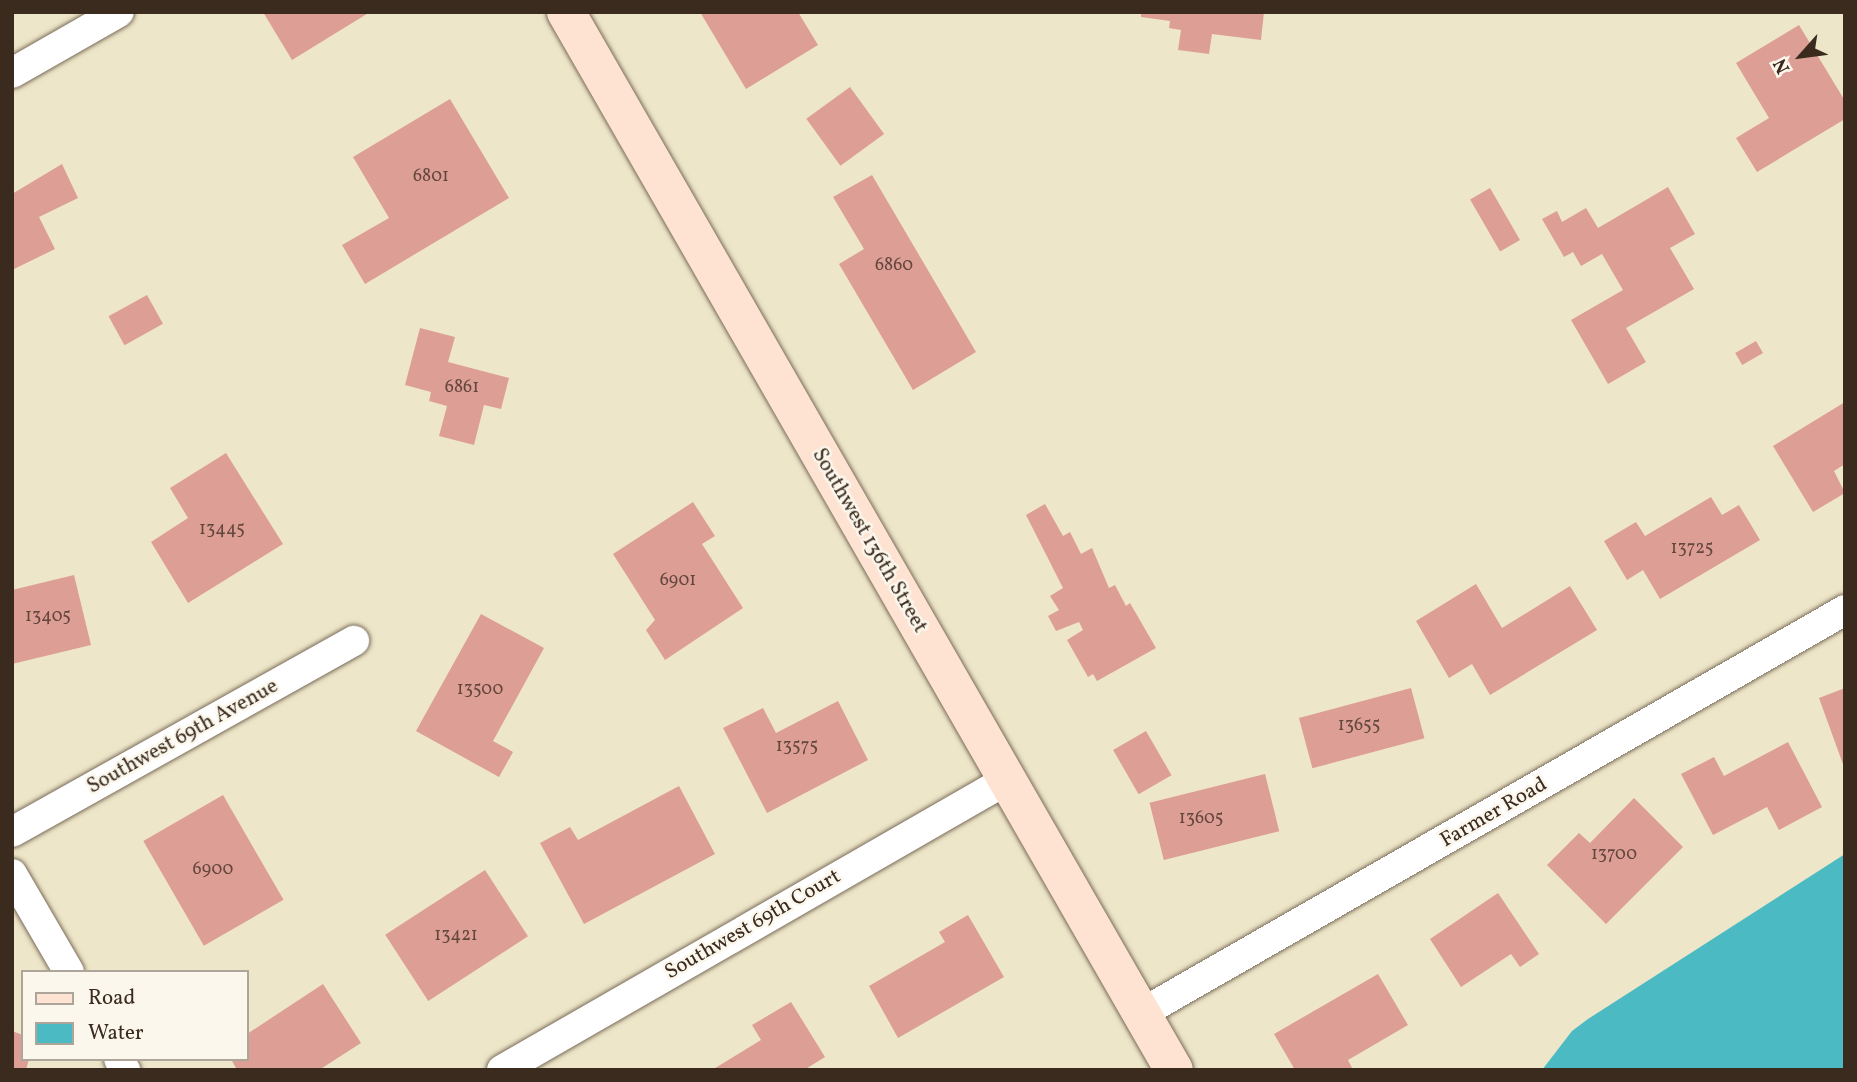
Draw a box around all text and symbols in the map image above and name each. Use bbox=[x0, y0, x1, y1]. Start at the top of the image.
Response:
north arrow bbox=[1766, 21, 1836, 91]
text: N bbox=[1768, 54, 1797, 78]
house number: 6801 bbox=[413, 166, 449, 188]
house number: 6860 bbox=[875, 255, 913, 277]
house number: 6861 bbox=[445, 377, 479, 399]
street label: Southwest 136th Street bbox=[806, 444, 932, 638]
house number: 13445 bbox=[199, 519, 245, 541]
house number: 13725 bbox=[1671, 538, 1713, 560]
house number: 6901 bbox=[660, 570, 696, 592]
house number: 13405 bbox=[25, 606, 71, 628]
street label: Southwest 69th Avenue bbox=[83, 674, 283, 800]
house number: 13500 bbox=[457, 679, 503, 701]
house number: 13655 bbox=[1338, 715, 1380, 737]
house number: 13575 bbox=[776, 736, 818, 758]
street label: Farmer Road bbox=[1436, 772, 1552, 854]
house number: 13605 bbox=[1179, 808, 1223, 830]
house number: 13700 bbox=[1591, 844, 1637, 866]
house number: 6900 bbox=[193, 859, 233, 881]
street label: Southwest 69th Court bbox=[661, 864, 845, 986]
house number: 13421 bbox=[434, 925, 478, 947]
legend bbox=[21, 970, 248, 1061]
text: Road bbox=[88, 984, 135, 1013]
text: Water bbox=[88, 1019, 144, 1048]

